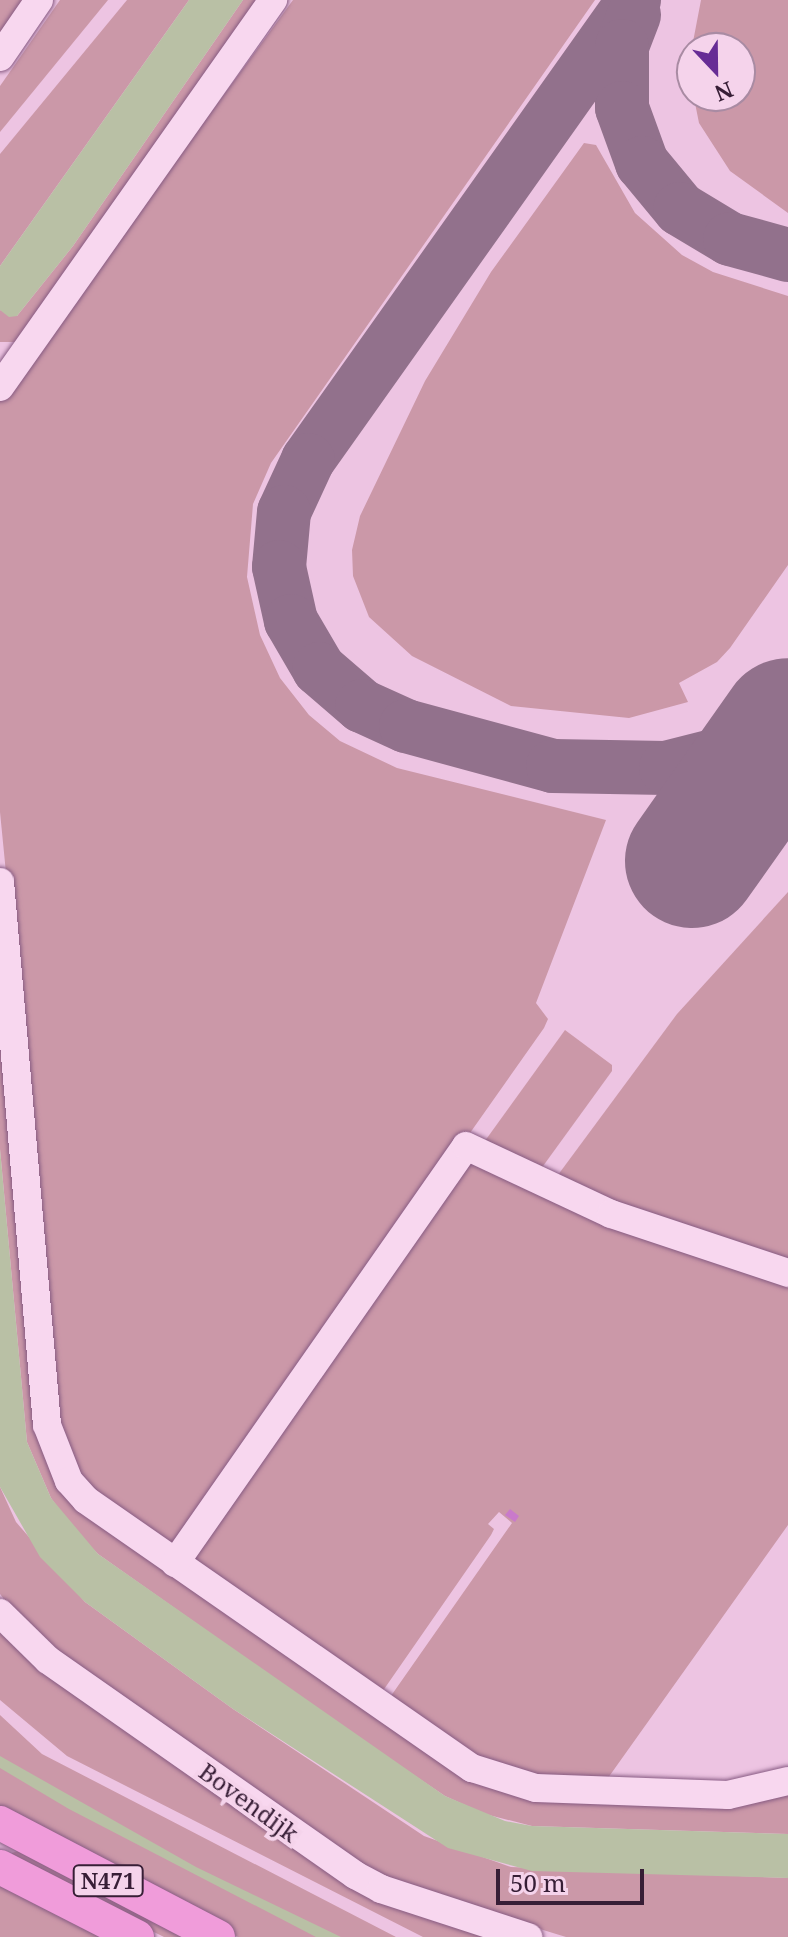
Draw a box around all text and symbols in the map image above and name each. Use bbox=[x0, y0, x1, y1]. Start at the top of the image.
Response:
north arrow bbox=[676, 32, 756, 112]
text: N bbox=[711, 75, 738, 110]
street label: Bovendijk bbox=[194, 1756, 304, 1848]
scale bar bbox=[500, 1853, 648, 1903]
road number: N471 bbox=[72, 1863, 144, 1899]
text: 50 m bbox=[510, 1866, 566, 1899]

